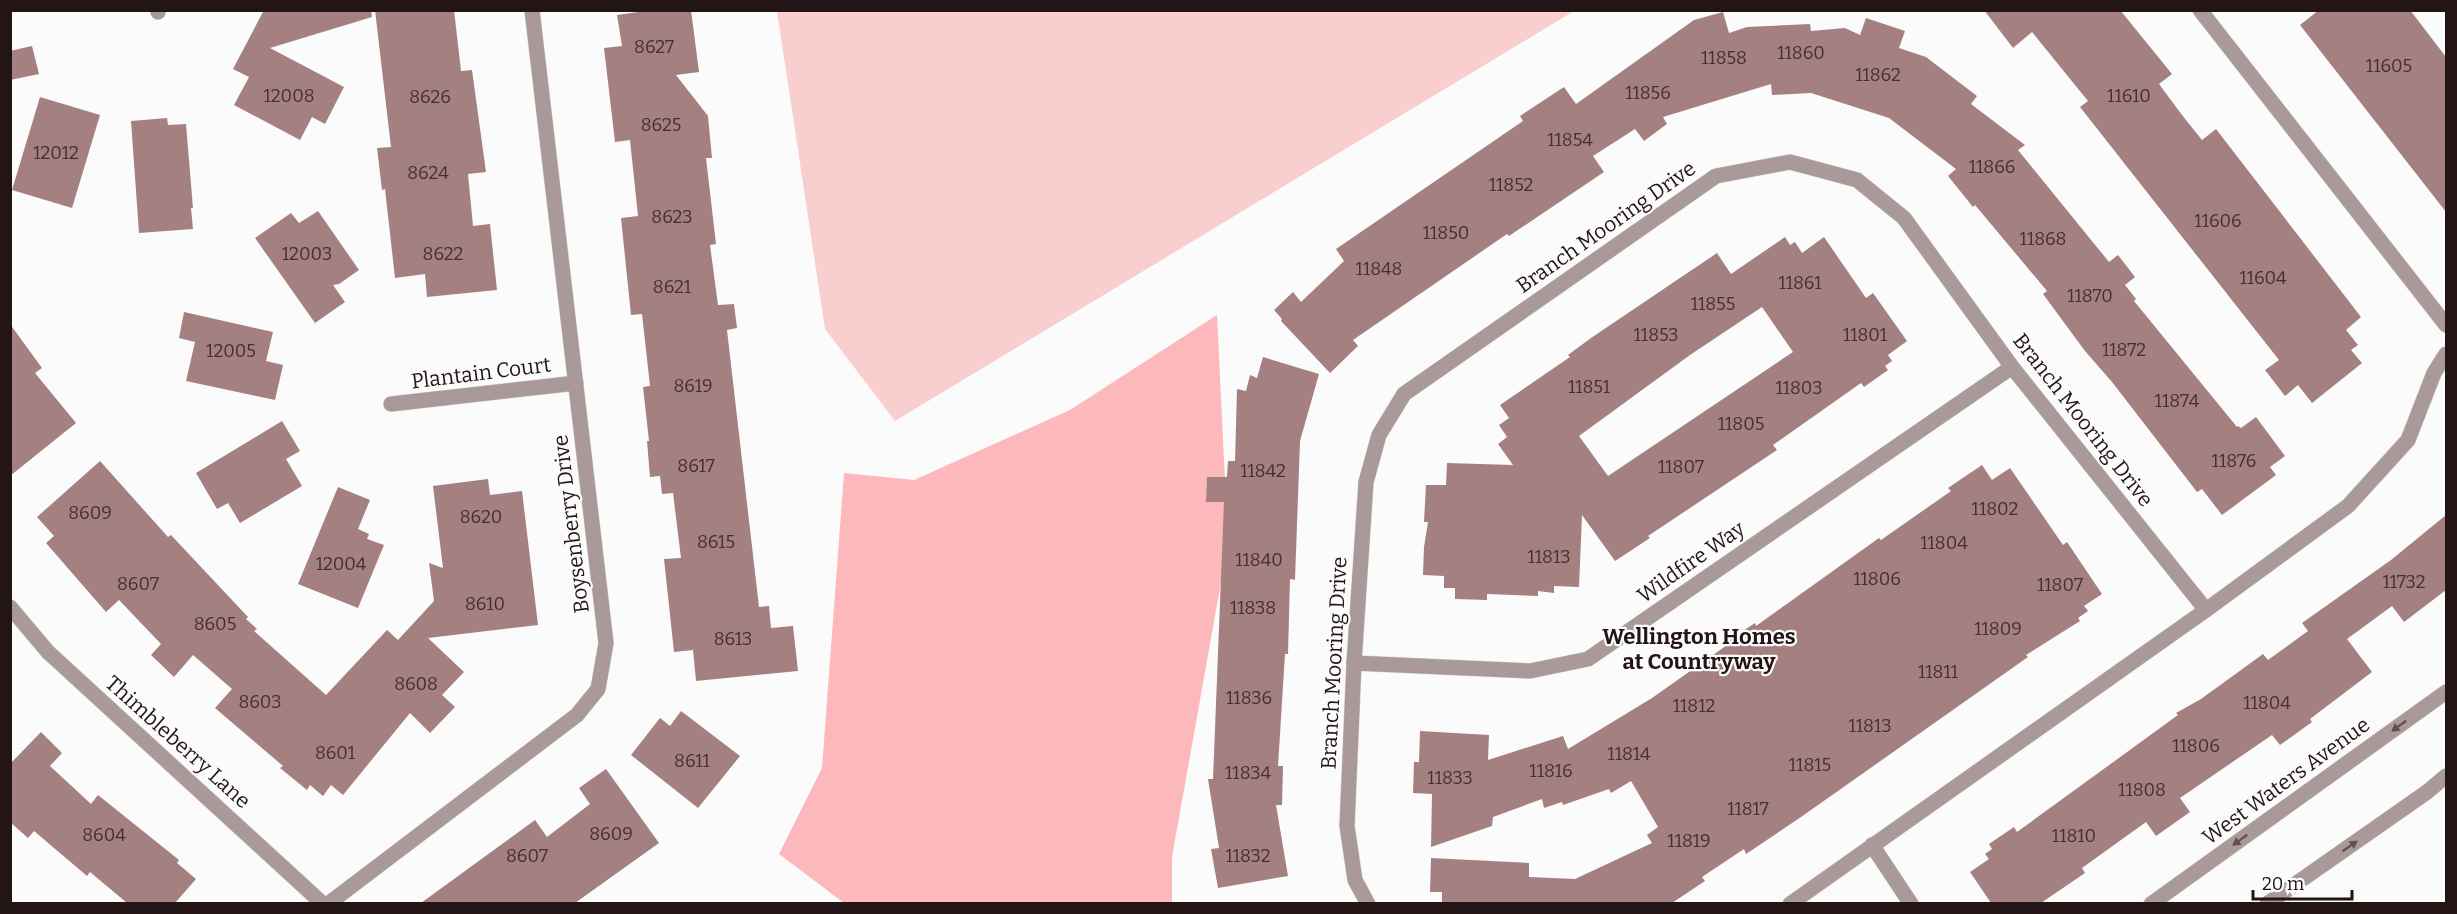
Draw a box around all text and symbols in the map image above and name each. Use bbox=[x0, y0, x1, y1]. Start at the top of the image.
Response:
house number: 8627 bbox=[634, 36, 674, 58]
house number: 11860 bbox=[1777, 42, 1825, 64]
house number: 11858 bbox=[1701, 47, 1747, 69]
house number: 11605 bbox=[2366, 55, 2412, 77]
house number: 11862 bbox=[1855, 64, 1901, 86]
house number: 11856 bbox=[1625, 82, 1671, 104]
house number: 12008 bbox=[264, 85, 315, 107]
house number: 11610 bbox=[2107, 85, 2151, 107]
house number: 8626 bbox=[409, 86, 451, 108]
house number: 8625 bbox=[641, 114, 681, 136]
house number: 11854 bbox=[1547, 129, 1593, 151]
house number: 12012 bbox=[33, 142, 79, 164]
street label: Branch Mooring Drive bbox=[1511, 155, 1701, 299]
house number: 11866 bbox=[1969, 156, 2015, 178]
house number: 8624 bbox=[407, 162, 449, 184]
house number: 11852 bbox=[1489, 174, 1533, 196]
house number: 8623 bbox=[651, 206, 693, 228]
house number: 11606 bbox=[2194, 210, 2242, 232]
house number: 11850 bbox=[1423, 222, 1469, 244]
house number: 11868 bbox=[2020, 228, 2066, 250]
house number: 12003 bbox=[282, 243, 332, 265]
house number: 8622 bbox=[423, 243, 463, 265]
house number: 11848 bbox=[1356, 258, 1402, 280]
house number: 11604 bbox=[2239, 267, 2287, 289]
house number: 11861 bbox=[1778, 272, 1822, 294]
house number: 8621 bbox=[653, 276, 692, 298]
house number: 11870 bbox=[2067, 285, 2113, 307]
house number: 11855 bbox=[1691, 293, 1735, 315]
house number: 11853 bbox=[1634, 324, 1678, 346]
house number: 11801 bbox=[1843, 324, 1888, 346]
street label: Branch Mooring Drive bbox=[2007, 328, 2159, 512]
house number: 11872 bbox=[2102, 339, 2146, 361]
house number: 12005 bbox=[206, 340, 256, 362]
street label: Plantain Court bbox=[410, 351, 553, 394]
house number: 8619 bbox=[673, 375, 713, 397]
house number: 11851 bbox=[1568, 376, 1611, 398]
house number: 11803 bbox=[1775, 377, 1823, 399]
house number: 11874 bbox=[2155, 390, 2200, 412]
house number: 11805 bbox=[1718, 413, 1764, 435]
street label: Boysenberry Drive bbox=[547, 433, 595, 615]
house number: 11876 bbox=[2212, 450, 2256, 472]
house number: 8617 bbox=[677, 455, 715, 477]
house number: 11807 bbox=[1658, 456, 1704, 478]
house number: 11842 bbox=[1240, 460, 1286, 482]
house number: 11802 bbox=[1972, 498, 2018, 520]
house number: 8609 bbox=[68, 502, 112, 524]
house number: 8620 bbox=[460, 506, 502, 528]
street label: Wildfire Way bbox=[1632, 515, 1750, 609]
house number: 8615 bbox=[697, 531, 735, 553]
house number: 11804 bbox=[1920, 532, 1968, 554]
house number: 11813 bbox=[1527, 546, 1571, 568]
house number: 11840 bbox=[1235, 549, 1283, 571]
house number: 12004 bbox=[316, 553, 367, 575]
street label: Branch Mooring Drive bbox=[1315, 556, 1353, 770]
house number: 11806 bbox=[1853, 568, 1901, 590]
house number: 11732 bbox=[2382, 571, 2426, 593]
house number: 8607 bbox=[117, 573, 159, 595]
house number: 11807 bbox=[2037, 574, 2083, 596]
house number: 8610 bbox=[465, 593, 505, 615]
house number: 11838 bbox=[1230, 597, 1276, 619]
house number: 8605 bbox=[194, 613, 236, 635]
house number: 11809 bbox=[1974, 618, 2022, 640]
district label: Wellington Homes at Countryway bbox=[1602, 623, 1796, 675]
house number: 8613 bbox=[714, 628, 752, 650]
house number: 11811 bbox=[1918, 661, 1959, 683]
street label: Thimbleberry Lane bbox=[100, 670, 256, 814]
house number: 8608 bbox=[394, 673, 438, 695]
house number: 11836 bbox=[1226, 687, 1272, 709]
house number: 8603 bbox=[238, 691, 282, 713]
house number: 11804 bbox=[2243, 692, 2291, 714]
house number: 11812 bbox=[1673, 695, 1715, 717]
street label: West Waters Avenue bbox=[2197, 712, 2375, 850]
house number: 11813 bbox=[1848, 715, 1892, 737]
one-way arrow bbox=[2391, 720, 2406, 732]
house number: 11806 bbox=[2172, 735, 2220, 757]
house number: 8601 bbox=[315, 742, 356, 764]
house number: 11814 bbox=[1607, 743, 1651, 765]
house number: 8611 bbox=[674, 750, 711, 772]
house number: 11815 bbox=[1789, 754, 1831, 776]
house number: 11816 bbox=[1529, 760, 1573, 782]
house number: 11834 bbox=[1225, 762, 1271, 784]
house number: 11833 bbox=[1427, 767, 1473, 789]
house number: 11808 bbox=[2118, 779, 2166, 801]
house number: 11817 bbox=[1727, 798, 1769, 820]
house number: 8609 bbox=[589, 823, 633, 845]
house number: 8604 bbox=[82, 824, 126, 846]
house number: 11810 bbox=[2052, 825, 2096, 847]
house number: 11819 bbox=[1667, 830, 1711, 852]
one-way arrow bbox=[2233, 834, 2249, 846]
one-way arrow bbox=[2341, 840, 2357, 852]
house number: 8607 bbox=[506, 845, 548, 867]
house number: 11832 bbox=[1225, 845, 1271, 867]
scale bar bbox=[2253, 863, 2352, 901]
text: 20 m bbox=[2262, 873, 2304, 895]

